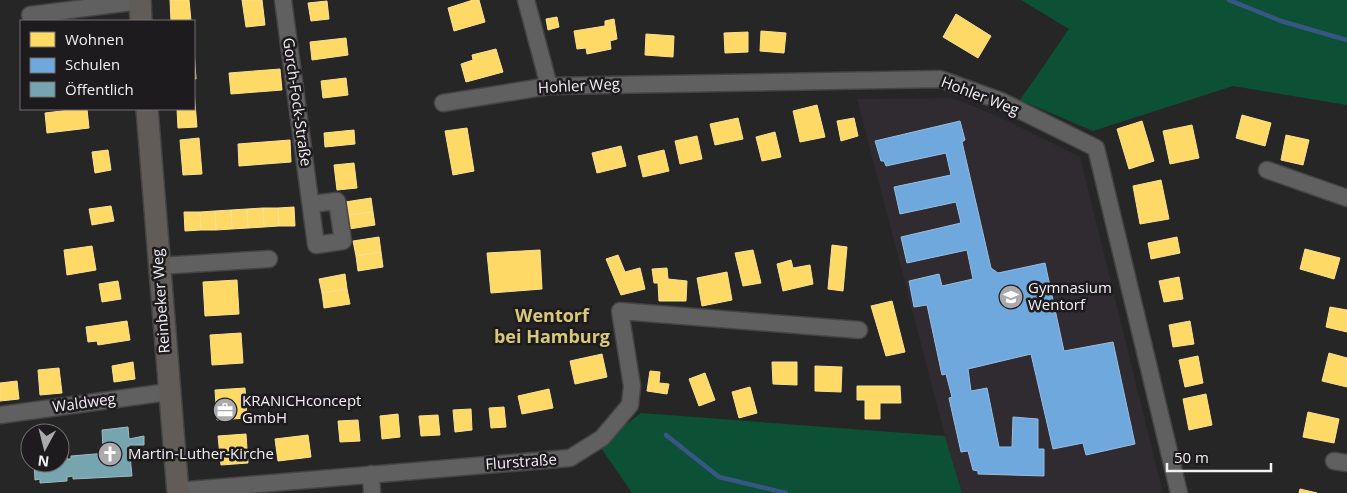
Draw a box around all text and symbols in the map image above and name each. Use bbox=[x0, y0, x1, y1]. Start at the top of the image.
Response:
legend bbox=[20, 20, 195, 110]
text: Wohnen bbox=[65, 29, 124, 49]
street label: Gorch-Fock-Straße bbox=[279, 36, 317, 167]
text: Schulen bbox=[65, 54, 120, 74]
street label: Hohler Weg bbox=[939, 71, 1022, 119]
street label: Hohler Weg bbox=[538, 73, 620, 97]
text: Öffentlich bbox=[65, 79, 134, 99]
street label: Reinbeker Weg bbox=[146, 248, 174, 354]
place label: Gymnasium Wentorf bbox=[1028, 277, 1112, 314]
school or university icon: Gymnasium Wentorf bbox=[998, 284, 1024, 310]
district label: Wentorf bei Hamburg bbox=[494, 303, 610, 348]
street label: Waldweg bbox=[51, 388, 117, 416]
place label: KRANICHconcept GmbH bbox=[242, 390, 361, 427]
office icon: KRANICHconcept GmbH bbox=[212, 397, 238, 423]
north arrow bbox=[20, 423, 70, 473]
scale bar bbox=[1167, 440, 1271, 472]
church icon: Martin-Luther-Kirche bbox=[97, 441, 123, 467]
place label: Martin-Luther-Kirche bbox=[128, 443, 274, 463]
text: 50 m bbox=[1174, 447, 1209, 467]
street label: Flurstraße bbox=[485, 449, 557, 473]
text: N bbox=[37, 451, 50, 472]

